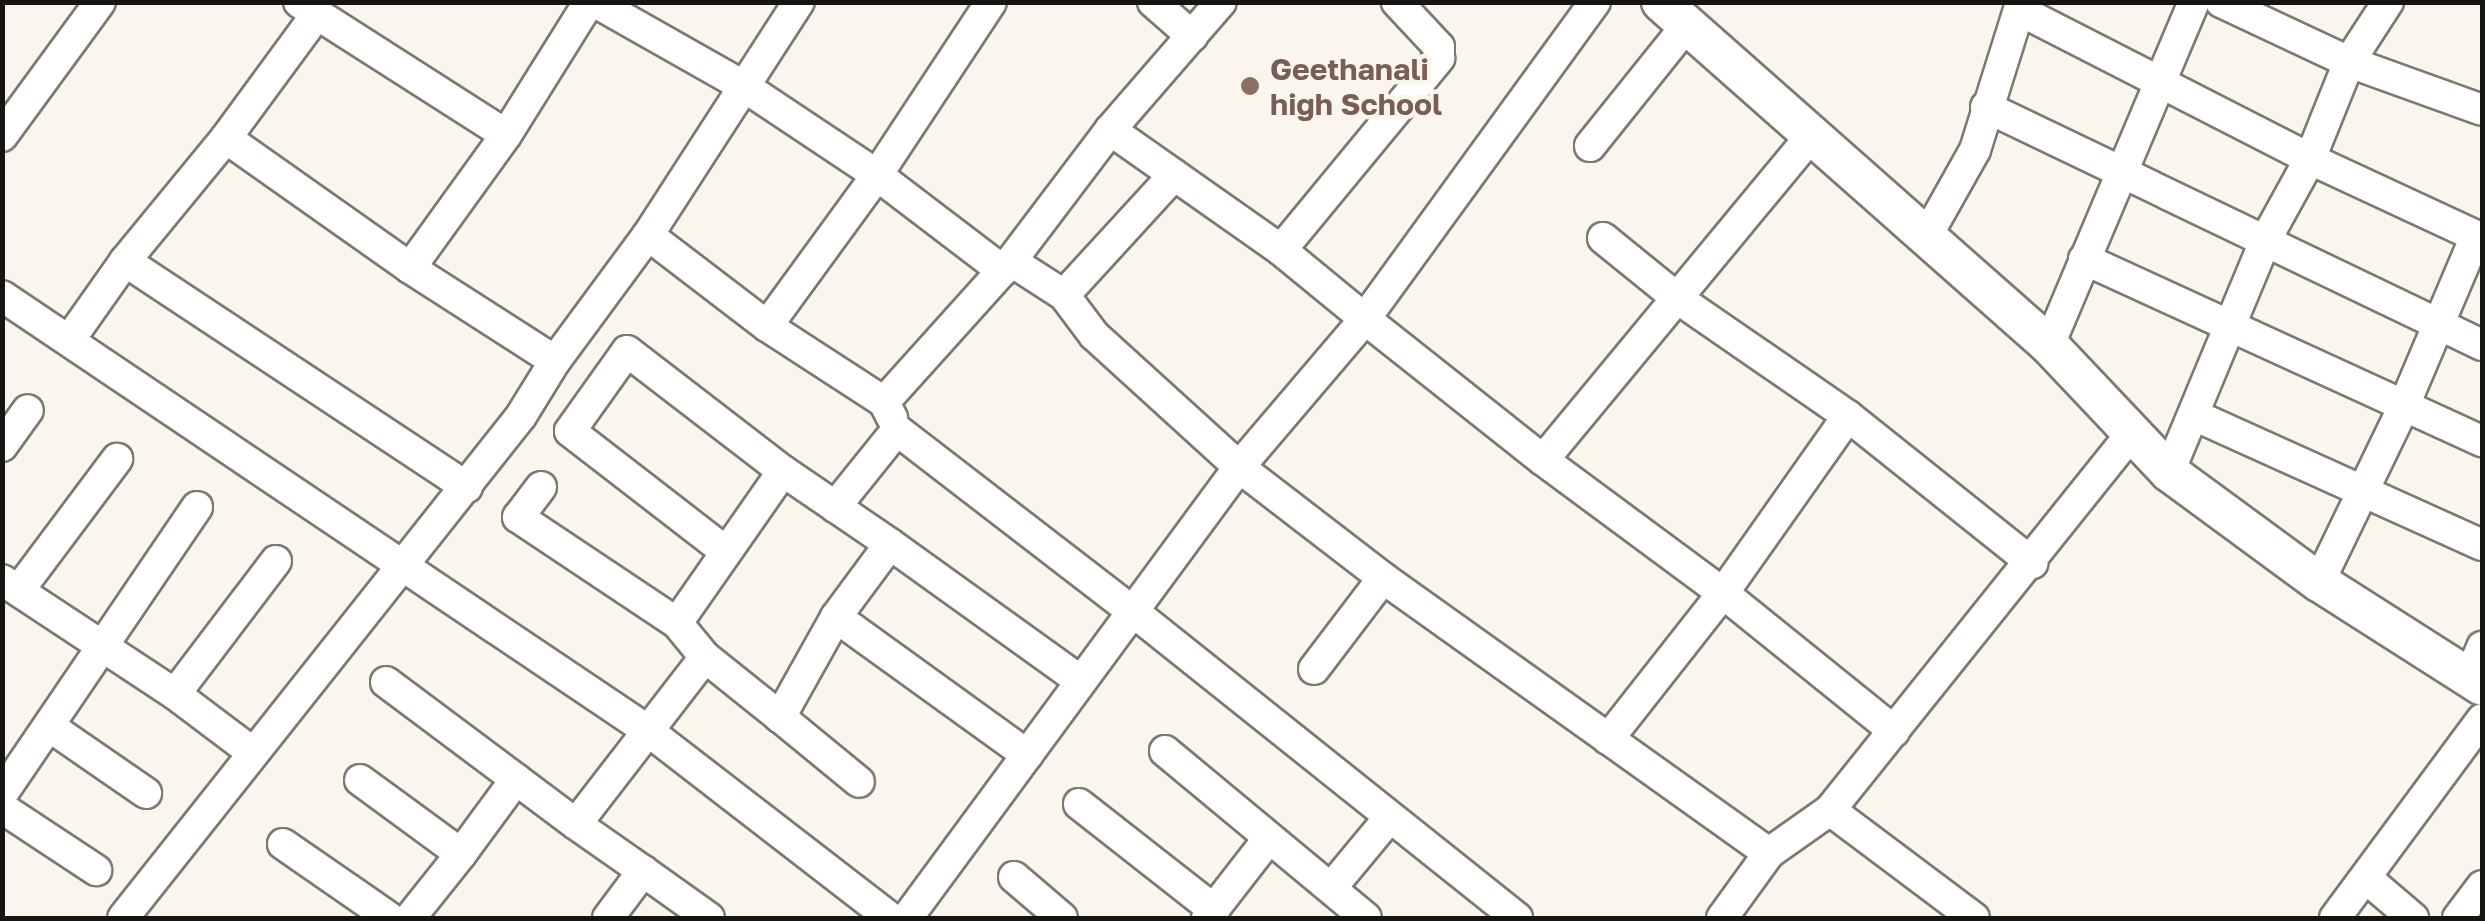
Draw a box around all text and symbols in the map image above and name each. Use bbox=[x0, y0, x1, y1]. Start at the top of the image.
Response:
place label: Geethanali high School bbox=[1270, 51, 1442, 122]
marker: Geethanali high School bbox=[1239, 75, 1261, 97]

